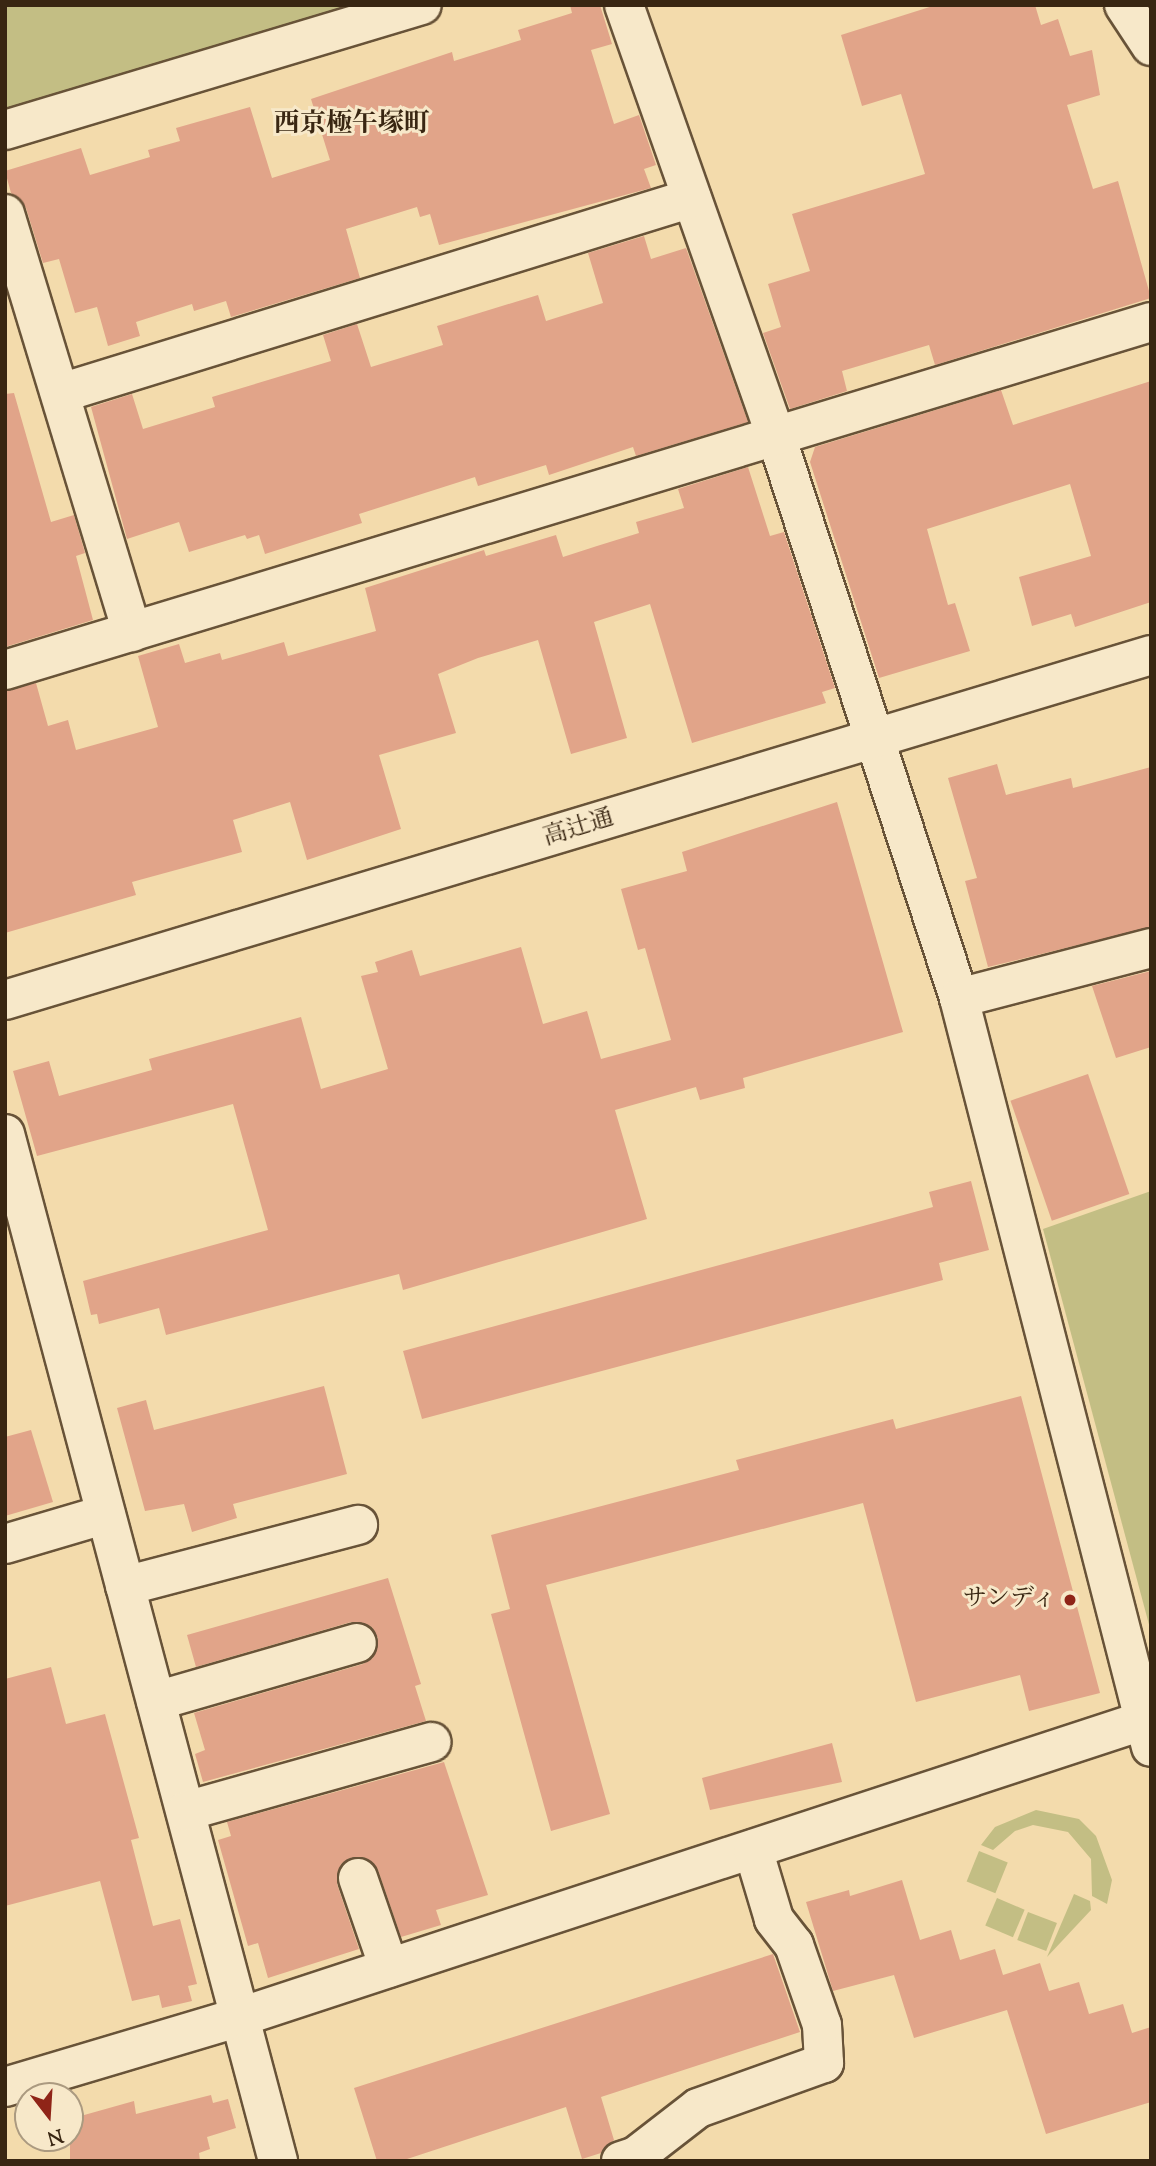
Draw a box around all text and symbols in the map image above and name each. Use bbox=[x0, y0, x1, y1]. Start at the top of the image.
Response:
district label: 西京極午塚町 bbox=[274, 109, 430, 141]
street label: 高辻通 bbox=[540, 805, 618, 853]
place label: サンディ bbox=[960, 1586, 1056, 1614]
marker: サンディ bbox=[1062, 1592, 1078, 1608]
north arrow bbox=[14, 2082, 84, 2152]
text: N bbox=[44, 2121, 66, 2151]

